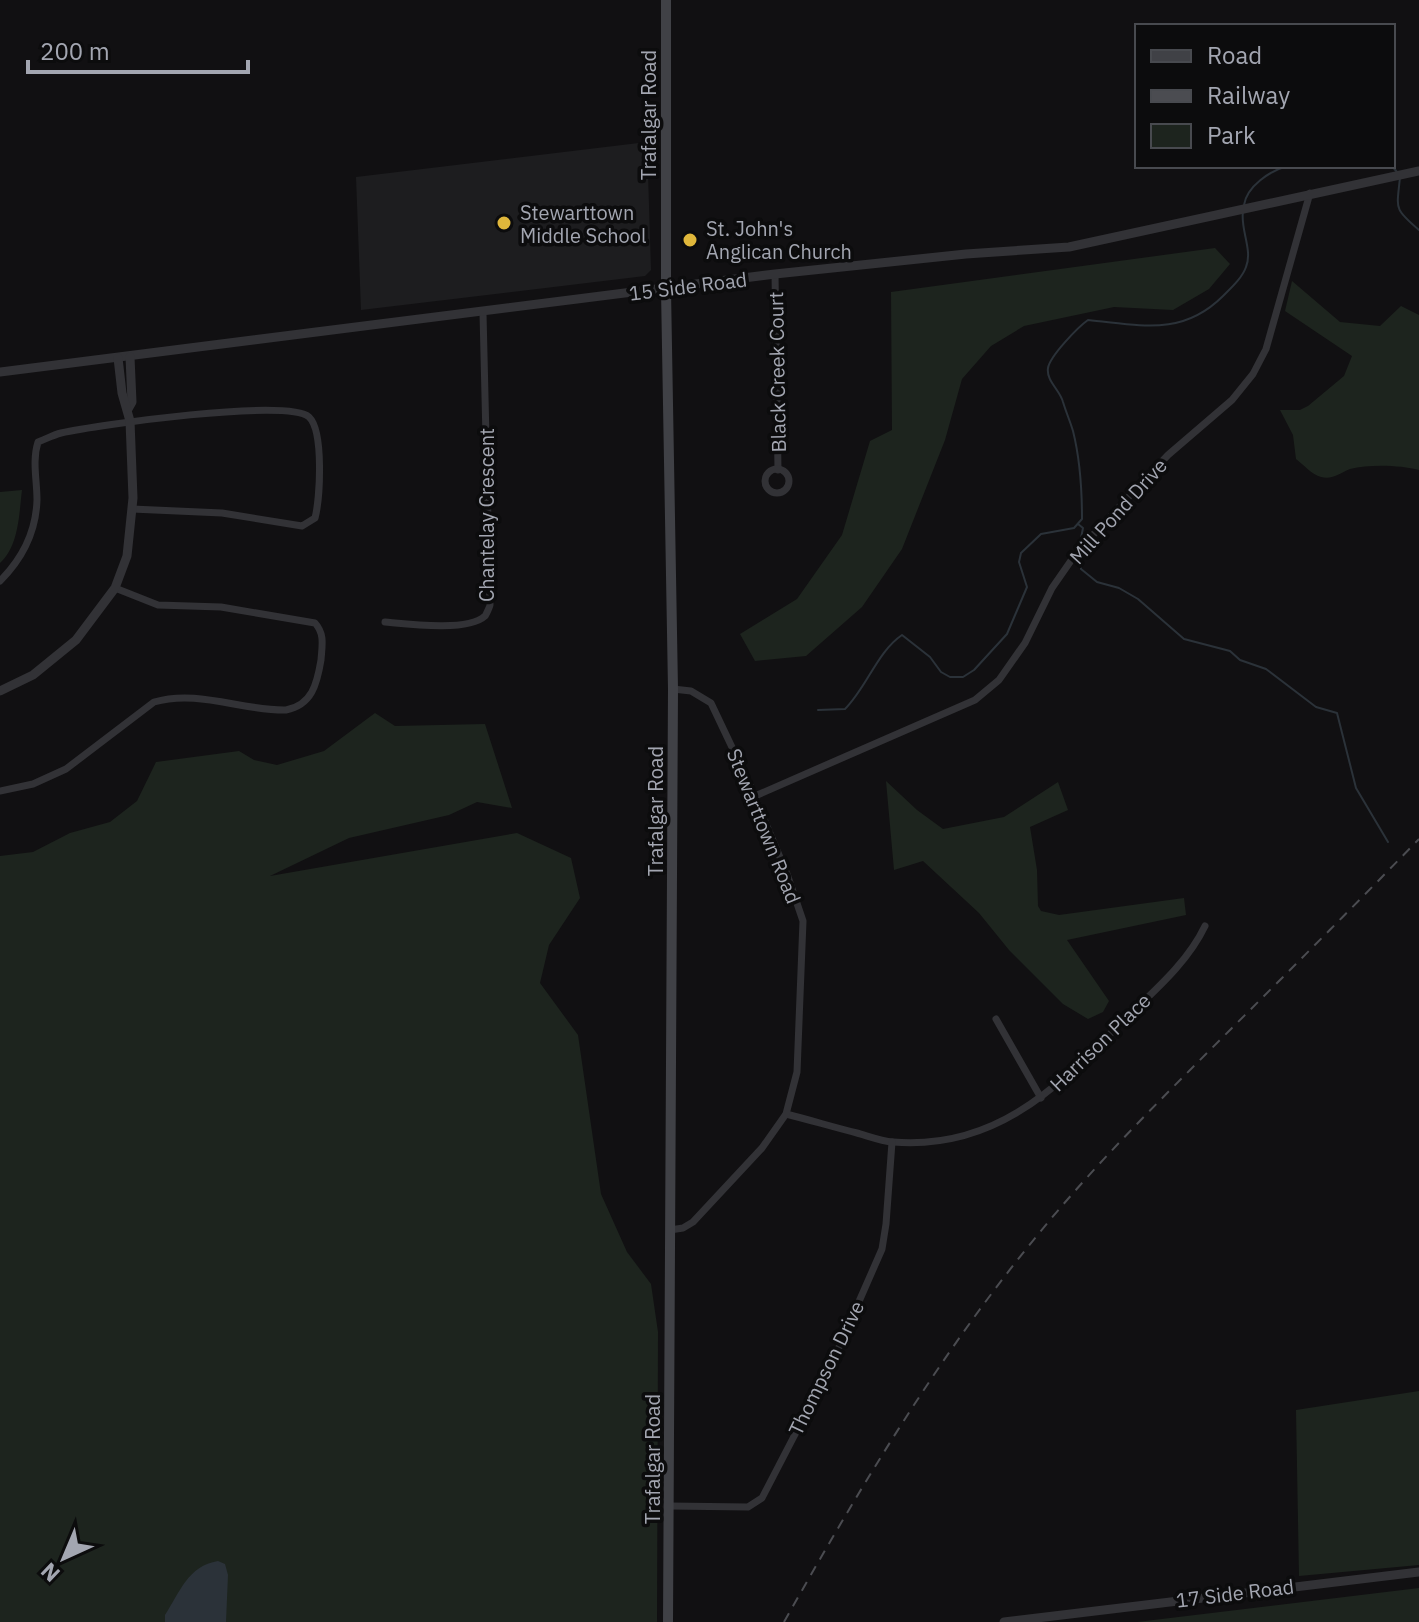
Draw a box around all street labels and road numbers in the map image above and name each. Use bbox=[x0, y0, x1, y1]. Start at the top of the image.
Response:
street label: Trafalgar Road bbox=[635, 50, 662, 180]
street label: 15 Side Road bbox=[627, 265, 749, 307]
street label: Black Creek Court bbox=[762, 291, 792, 453]
street label: Chantelay Crescent bbox=[473, 428, 500, 602]
street label: Mill Pond Drive bbox=[1063, 452, 1173, 570]
street label: Stewarttown Road bbox=[721, 744, 807, 908]
street label: Trafalgar Road bbox=[642, 746, 669, 876]
street label: Harrison Place bbox=[1044, 987, 1156, 1097]
street label: Thompson Drive bbox=[782, 1296, 870, 1440]
street label: Trafalgar Road bbox=[639, 1394, 666, 1524]
street label: 17 Side Road bbox=[1174, 1572, 1296, 1614]

